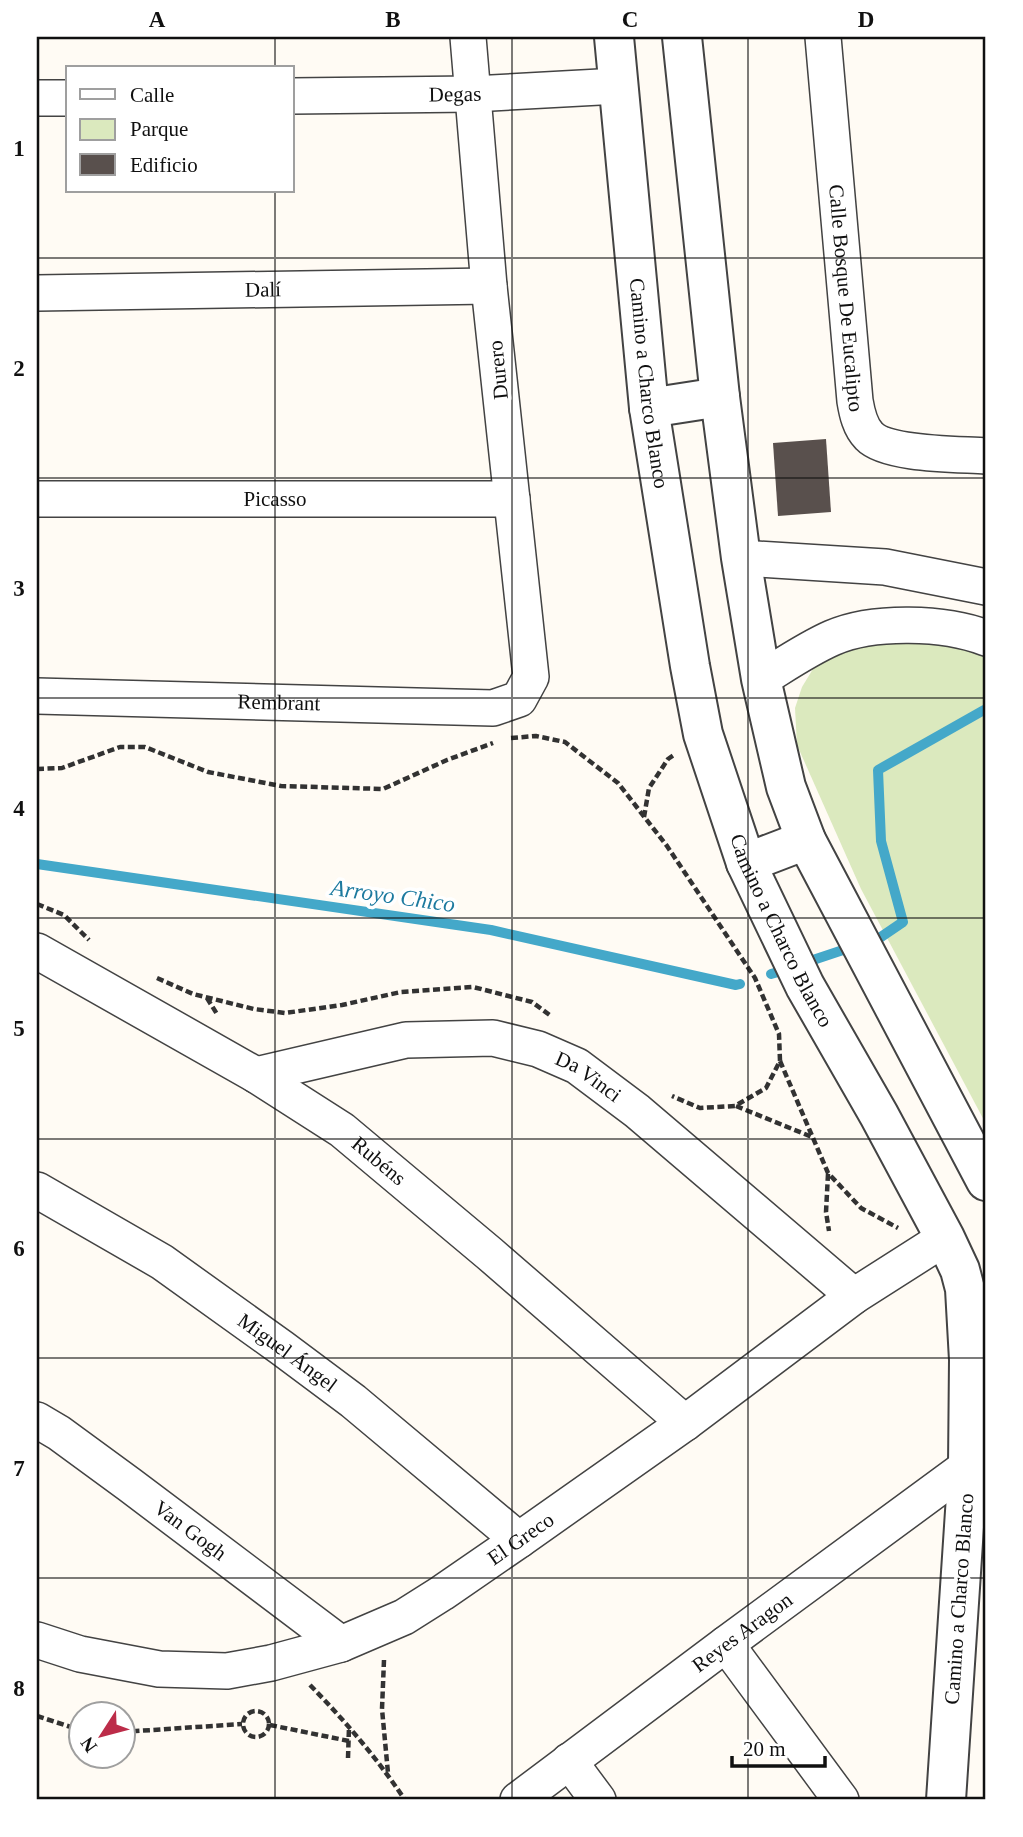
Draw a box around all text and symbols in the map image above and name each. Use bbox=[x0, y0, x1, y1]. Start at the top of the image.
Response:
text: A bbox=[149, 7, 166, 32]
text: B bbox=[385, 7, 401, 32]
text: C bbox=[622, 7, 638, 32]
text: D bbox=[858, 7, 874, 32]
legend bbox=[66, 66, 294, 192]
street label: Degas bbox=[429, 82, 482, 106]
text: Calle bbox=[130, 83, 174, 107]
text: Parque bbox=[130, 117, 188, 141]
text: 1 bbox=[13, 136, 25, 161]
text: Edificio bbox=[130, 153, 198, 177]
street label: Calle Bosque De Eucalipto bbox=[824, 183, 869, 414]
street label: Dalí bbox=[245, 277, 281, 302]
street label: Camino a Charco Blanco bbox=[625, 277, 674, 490]
street label: Durero bbox=[483, 339, 513, 401]
text: 2 bbox=[13, 356, 25, 381]
street label: Picasso bbox=[243, 487, 307, 511]
text: 3 bbox=[13, 576, 25, 601]
street label: Rembrant bbox=[237, 689, 321, 715]
text: 4 bbox=[13, 796, 25, 821]
street label: Camino a Charco Blanco bbox=[725, 831, 838, 1031]
water label: Arroyo Chico bbox=[327, 875, 457, 917]
text: 5 bbox=[13, 1016, 25, 1041]
street label: Da Vinci bbox=[552, 1046, 626, 1107]
street label: Rubéns bbox=[347, 1132, 411, 1190]
text: 6 bbox=[13, 1236, 25, 1261]
street label: Miguel Ángel bbox=[233, 1308, 342, 1397]
text: 7 bbox=[13, 1456, 25, 1481]
street label: Camino a Charco Blanco bbox=[940, 1493, 978, 1705]
street label: Van Gogh bbox=[149, 1495, 232, 1566]
street label: El Greco bbox=[483, 1507, 558, 1570]
street label: Reyes Aragon bbox=[687, 1587, 797, 1677]
text: 8 bbox=[13, 1676, 25, 1701]
north arrow bbox=[66, 1700, 136, 1770]
scale bar bbox=[732, 1725, 825, 1769]
text: N bbox=[76, 1733, 101, 1756]
text: 20 m bbox=[743, 1737, 786, 1761]

